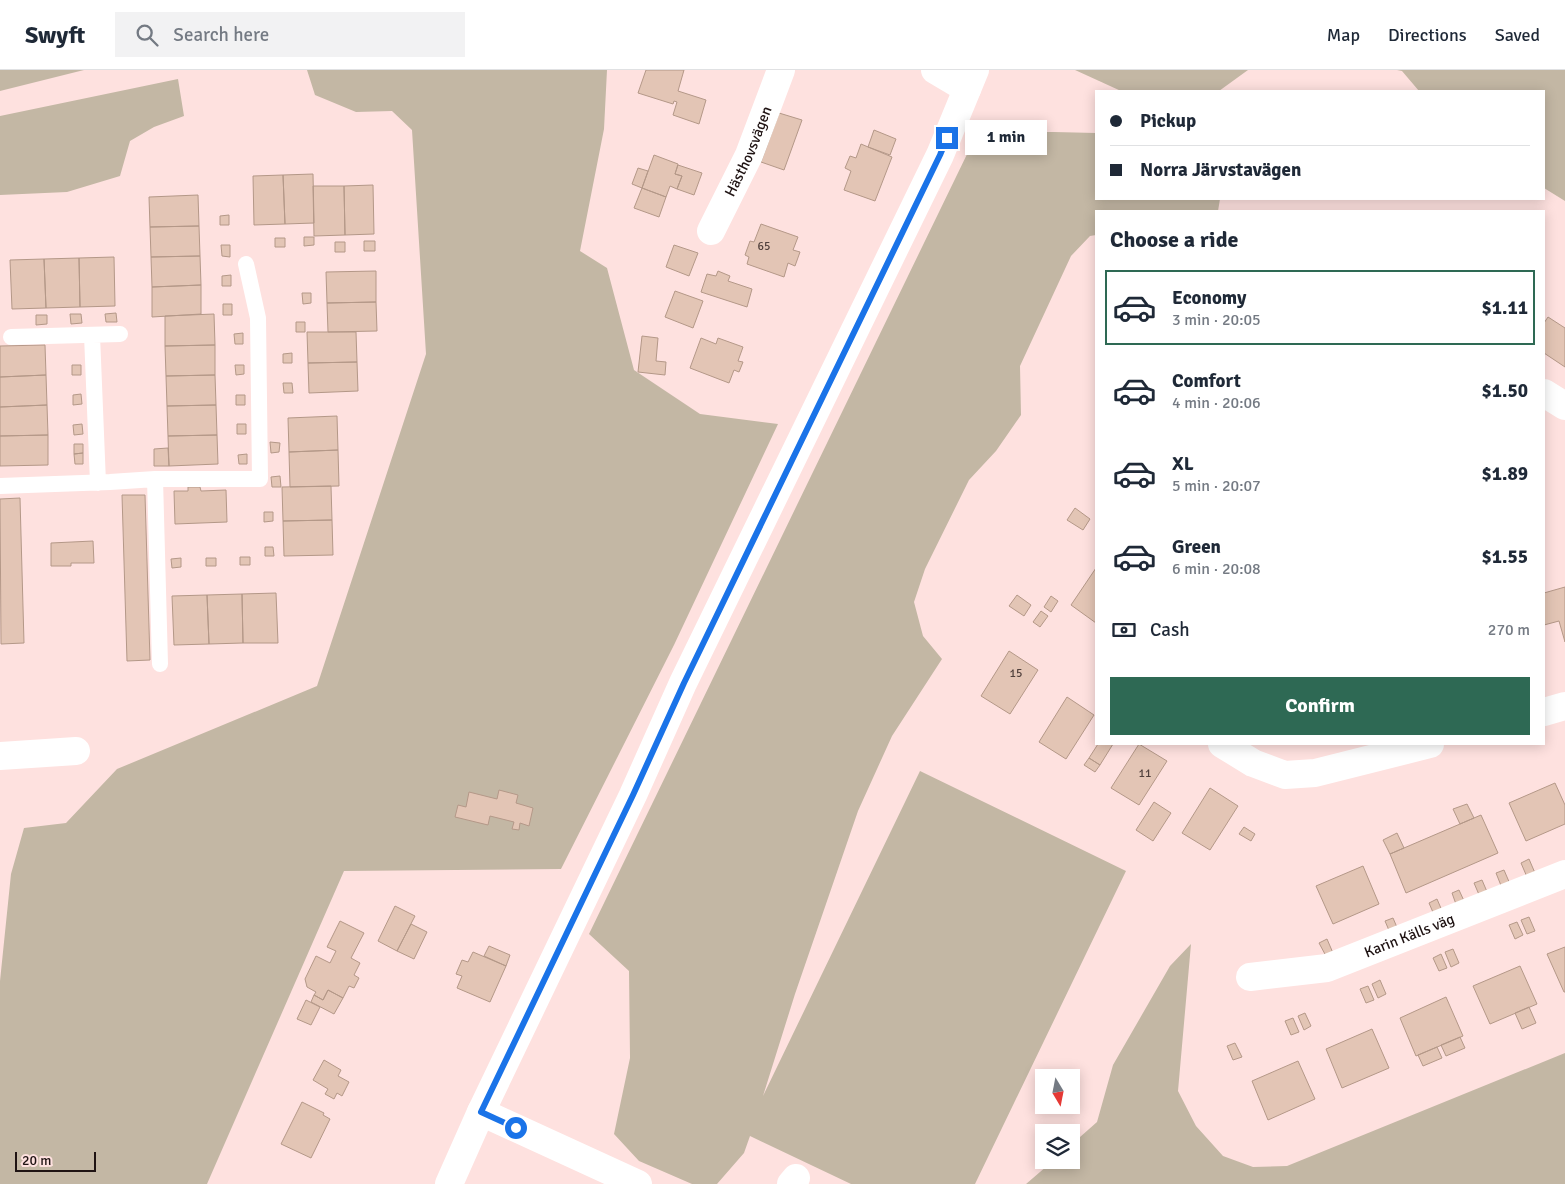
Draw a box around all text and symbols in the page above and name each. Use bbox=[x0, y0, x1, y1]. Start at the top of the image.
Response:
search box bbox=[115, 12, 465, 57]
text: Swyft bbox=[25, 20, 85, 50]
icon: search bbox=[133, 21, 161, 49]
text: Search here bbox=[173, 23, 269, 47]
text: Map bbox=[1327, 24, 1360, 46]
text: Directions bbox=[1388, 24, 1467, 46]
text: Saved bbox=[1495, 24, 1540, 46]
street label: Hästhovsvägen bbox=[721, 104, 776, 200]
text: Pickup bbox=[1140, 109, 1196, 133]
callout: 1 min bbox=[964, 120, 1047, 156]
route end bbox=[936, 127, 958, 149]
text: 1 min bbox=[987, 127, 1025, 147]
text: Norra Järvstavägen bbox=[1140, 158, 1301, 182]
text: Choose a ride bbox=[1110, 226, 1238, 253]
house number: 65 bbox=[758, 239, 770, 254]
icon: car bbox=[1112, 285, 1157, 330]
text: Economy bbox=[1172, 286, 1246, 310]
text: $1.11 bbox=[1482, 296, 1528, 320]
text: 3 min · 20:05 bbox=[1172, 310, 1261, 330]
icon: car bbox=[1112, 368, 1157, 413]
text: Comfort bbox=[1172, 369, 1241, 393]
text: $1.50 bbox=[1482, 379, 1528, 403]
text: 4 min · 20:06 bbox=[1172, 393, 1261, 413]
icon: car bbox=[1112, 451, 1157, 496]
text: XL bbox=[1172, 452, 1194, 476]
text: $1.89 bbox=[1482, 462, 1528, 486]
text: 5 min · 20:07 bbox=[1172, 476, 1261, 496]
icon: car bbox=[1112, 534, 1157, 579]
text: Green bbox=[1172, 535, 1221, 559]
text: $1.55 bbox=[1482, 545, 1528, 569]
text: 6 min · 20:08 bbox=[1172, 559, 1261, 579]
icon: cash bbox=[1110, 616, 1138, 644]
text: Cash bbox=[1150, 618, 1190, 642]
text: 270 m bbox=[1488, 620, 1530, 640]
house number: 15 bbox=[1010, 666, 1022, 681]
button: Confirm bbox=[1110, 677, 1530, 735]
house number: 11 bbox=[1139, 766, 1151, 781]
street label: Karin Källs väg bbox=[1362, 910, 1457, 961]
north arrow bbox=[1035, 1069, 1080, 1114]
map controls bbox=[1035, 1069, 1080, 1169]
route start bbox=[505, 1117, 527, 1139]
button: layers bbox=[1035, 1124, 1080, 1169]
scale bar bbox=[15, 1149, 96, 1172]
text: 20 m bbox=[22, 1152, 51, 1169]

